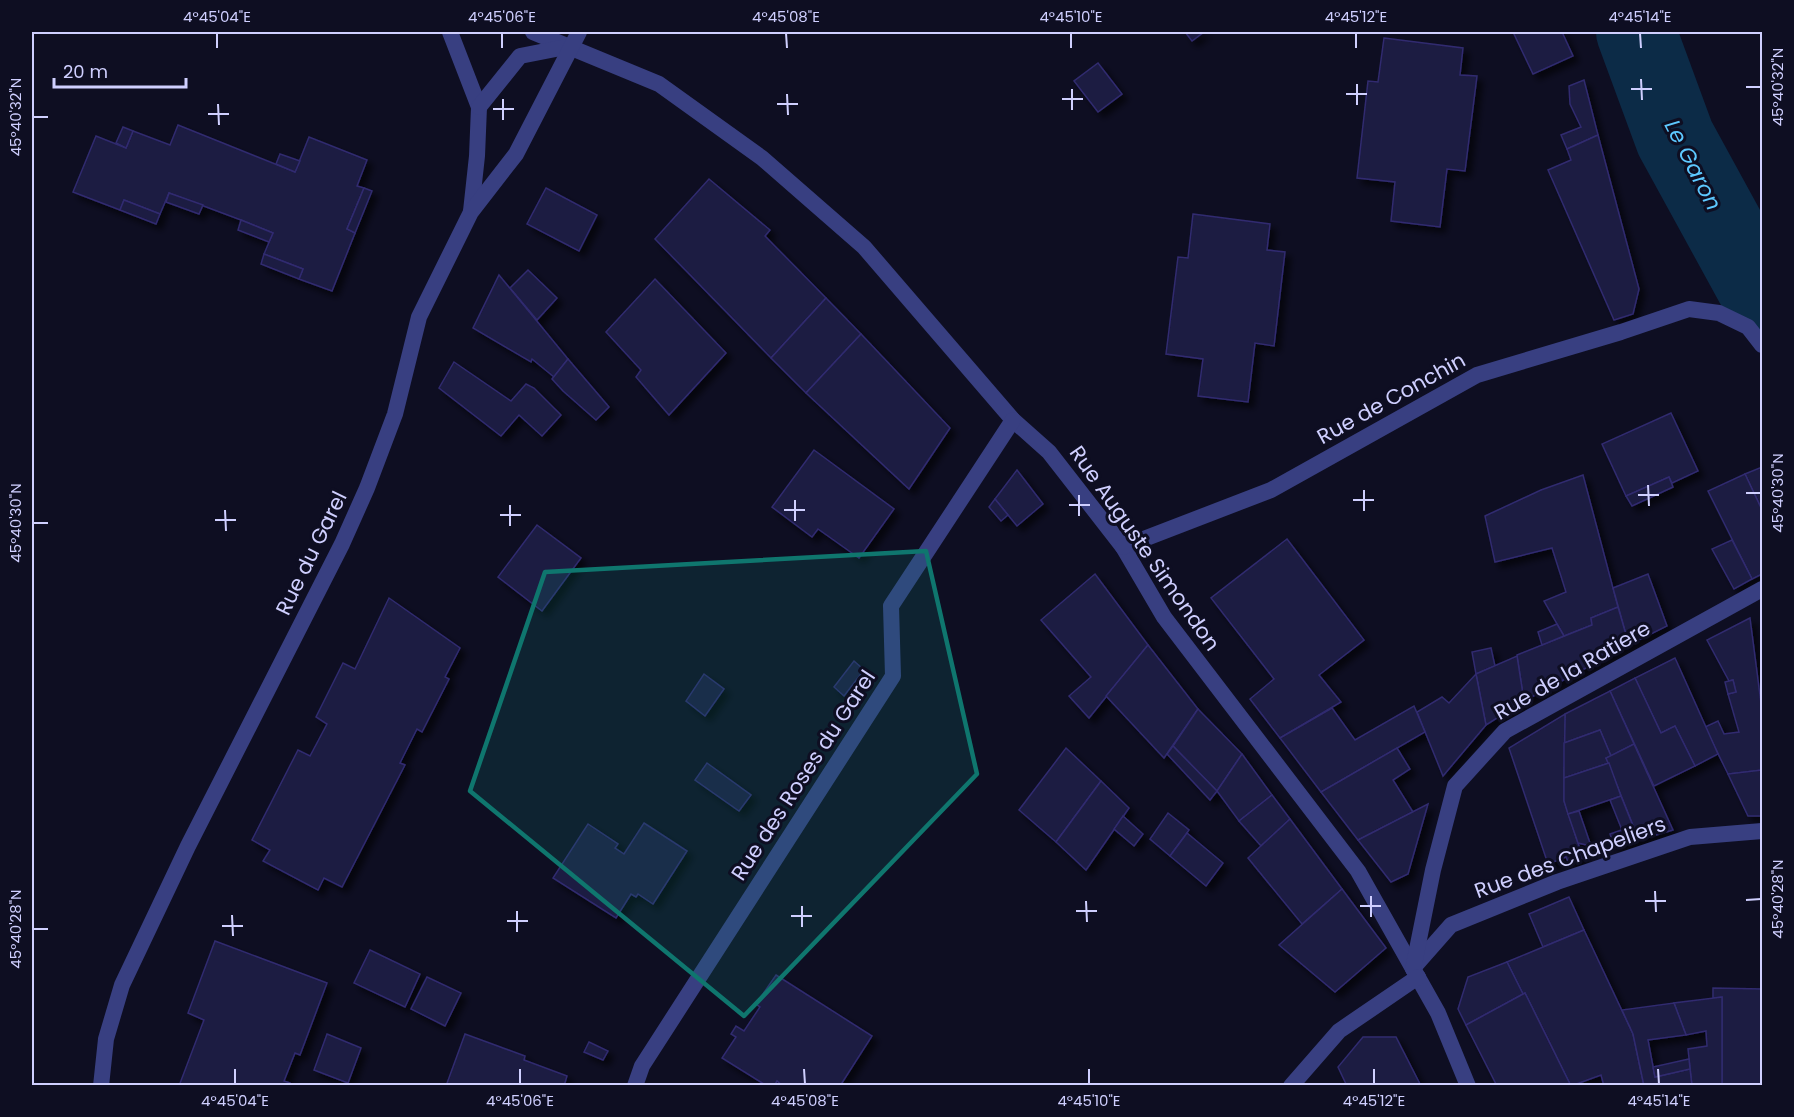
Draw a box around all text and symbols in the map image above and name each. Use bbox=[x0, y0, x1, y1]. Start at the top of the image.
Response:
text: 4°45'04"E bbox=[183, 6, 251, 27]
text: 4°45'06"E bbox=[468, 6, 536, 27]
text: 4°45'08"E bbox=[752, 6, 820, 27]
text: 4°45'10"E bbox=[1039, 6, 1103, 27]
text: 4°45'12"E bbox=[1325, 6, 1387, 27]
text: 4°45'14"E bbox=[1608, 6, 1672, 27]
text: 45°40'32"N bbox=[1767, 48, 1788, 126]
scale bar bbox=[54, 51, 186, 89]
text: 20 m bbox=[63, 59, 108, 84]
text: 45°40'32"N bbox=[5, 78, 26, 156]
water label: Le Garon bbox=[1657, 114, 1729, 216]
street label: Rue de Conchin bbox=[1312, 345, 1470, 451]
street label: Rue Auguste Simondon bbox=[1063, 440, 1227, 656]
text: 45°40'30"N bbox=[1767, 453, 1788, 533]
text: 45°40'30"N bbox=[5, 483, 26, 563]
street label: Rue du Garel bbox=[268, 486, 354, 620]
street label: Rue de la Ratiere bbox=[1488, 613, 1656, 727]
street label: Rue des Roses du Garel bbox=[724, 664, 882, 886]
street label: Rue des Chapeliers bbox=[1470, 809, 1670, 905]
text: 45°40'28"N bbox=[1767, 859, 1788, 939]
text: 45°40'28"N bbox=[5, 889, 26, 969]
text: 4°45'04"E bbox=[201, 1090, 269, 1111]
text: 4°45'06"E bbox=[486, 1090, 554, 1111]
text: 4°45'08"E bbox=[771, 1090, 839, 1111]
text: 4°45'10"E bbox=[1057, 1090, 1121, 1111]
text: 4°45'12"E bbox=[1343, 1090, 1405, 1111]
text: 4°45'14"E bbox=[1627, 1090, 1691, 1111]

